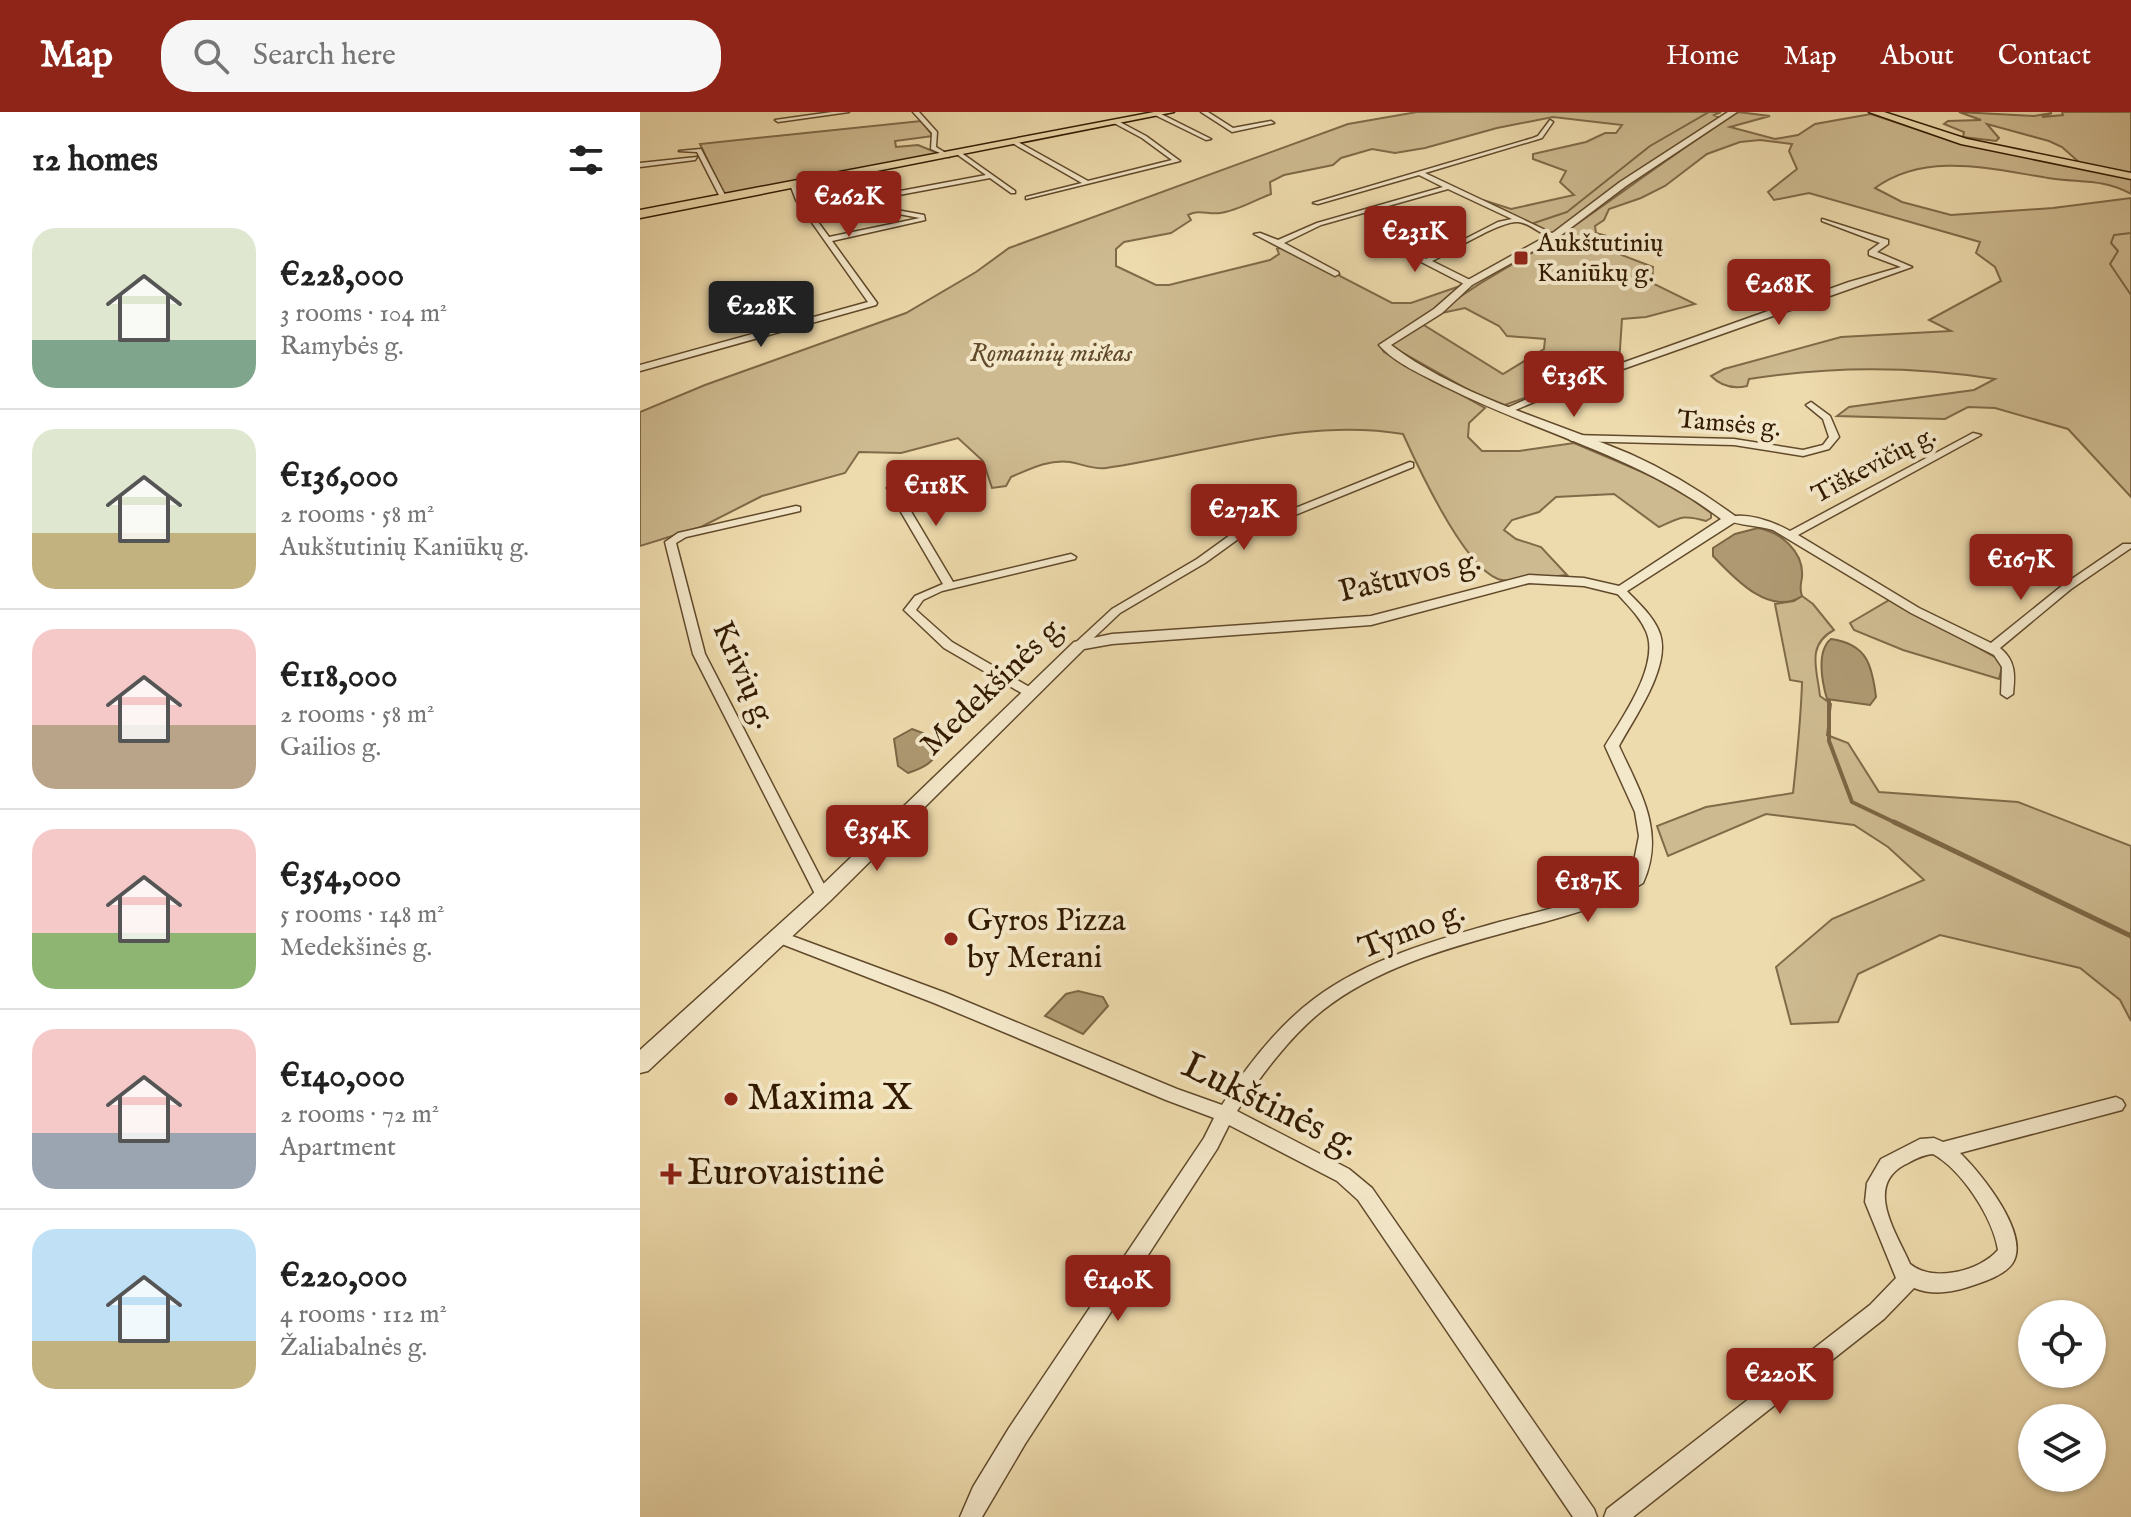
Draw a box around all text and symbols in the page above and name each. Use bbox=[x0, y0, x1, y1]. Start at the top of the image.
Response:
search box bbox=[161, 20, 721, 92]
text: Map bbox=[40, 32, 113, 80]
icon: search bbox=[189, 34, 233, 78]
text: Search here bbox=[253, 37, 396, 75]
text: Home bbox=[1666, 39, 1739, 74]
text: Map bbox=[1783, 39, 1837, 74]
text: About bbox=[1881, 39, 1954, 74]
text: Contact bbox=[1998, 39, 2091, 74]
icon: filters bbox=[564, 138, 608, 182]
text: 12 homes bbox=[32, 139, 158, 182]
pin: €262K bbox=[793, 171, 905, 239]
text: €262K bbox=[814, 180, 884, 213]
pin: €231K bbox=[1359, 206, 1471, 274]
text: €231K bbox=[1382, 215, 1448, 248]
place label: Aukštutinių Kaniūkų g. bbox=[1536, 227, 1664, 290]
marker: Aukštutinių Kaniūkų g. bbox=[1512, 249, 1530, 267]
text: €228,000 bbox=[280, 254, 404, 297]
pin: €268K bbox=[1723, 259, 1835, 327]
icon: home bbox=[96, 260, 192, 356]
text: €268K bbox=[1745, 268, 1813, 301]
pin: €228K bbox=[705, 281, 817, 349]
text: €228K bbox=[727, 290, 795, 323]
text: 3 rooms · 104 m² bbox=[280, 297, 447, 330]
text: Ramybės g. bbox=[280, 330, 404, 363]
park label: Romainių miškas bbox=[970, 337, 1133, 370]
pin: €136K bbox=[1518, 351, 1630, 419]
text: €136K bbox=[1542, 360, 1606, 393]
street label: Tamsės g. bbox=[1676, 403, 1782, 445]
street label: Tiškevičių g. bbox=[1806, 419, 1942, 511]
text: €136,000 bbox=[280, 455, 399, 498]
pin: €118K bbox=[880, 460, 992, 528]
icon: home bbox=[96, 461, 192, 557]
text: €118K bbox=[904, 469, 968, 502]
pin: €272K bbox=[1188, 484, 1300, 552]
text: €272K bbox=[1209, 493, 1279, 526]
text: 2 rooms · 58 m² bbox=[280, 498, 434, 531]
text: Aukštutinių Kaniūkų g. bbox=[280, 531, 529, 564]
pin: €167K bbox=[1965, 534, 2077, 602]
street label: Paštuvos g. bbox=[1335, 541, 1485, 613]
text: €167K bbox=[1988, 543, 2054, 576]
street label: Medekšinės g. bbox=[912, 606, 1076, 766]
street label: Krivių g. bbox=[701, 615, 785, 735]
text: €118,000 bbox=[280, 655, 398, 698]
icon: home bbox=[96, 661, 192, 757]
text: 2 rooms · 58 m² bbox=[280, 698, 434, 731]
text: Gailios g. bbox=[280, 731, 381, 764]
pin: €354K bbox=[821, 805, 933, 873]
text: €354K bbox=[844, 814, 910, 847]
text: €354,000 bbox=[280, 855, 402, 898]
pin: €187K bbox=[1532, 856, 1644, 924]
icon: home bbox=[96, 861, 192, 957]
text: €187K bbox=[1555, 865, 1621, 898]
street label: Tymo g. bbox=[1353, 892, 1471, 970]
text: 5 rooms · 148 m² bbox=[280, 898, 445, 931]
place label: Gyros Pizza by Merani bbox=[967, 901, 1126, 979]
marker: Gyros Pizza by Merani bbox=[942, 930, 960, 948]
text: Medekšinės g. bbox=[280, 931, 432, 964]
street label: Lukštinės g. bbox=[1173, 1042, 1367, 1170]
text: €140,000 bbox=[280, 1055, 405, 1098]
icon: home bbox=[96, 1061, 192, 1157]
place label: Maxima X bbox=[747, 1075, 913, 1123]
marker: Maxima X bbox=[722, 1090, 740, 1108]
text: 2 rooms · 72 m² bbox=[280, 1098, 439, 1131]
text: Apartment bbox=[280, 1131, 396, 1164]
place label: Eurovaistinė bbox=[687, 1150, 885, 1198]
marker: Eurovaistinė bbox=[662, 1165, 680, 1183]
text: €220,000 bbox=[280, 1255, 408, 1298]
pin: €140K bbox=[1062, 1255, 1174, 1323]
icon: home bbox=[96, 1261, 192, 1357]
text: €140K bbox=[1083, 1264, 1153, 1297]
text: 4 rooms · 112 m² bbox=[280, 1298, 447, 1331]
map controls bbox=[2018, 1300, 2106, 1492]
button: locate bbox=[2018, 1300, 2106, 1388]
text: Žaliabalnės g. bbox=[280, 1331, 427, 1364]
pin: €220K bbox=[1724, 1348, 1836, 1416]
text: €220K bbox=[1744, 1357, 1816, 1390]
button: layers bbox=[2018, 1404, 2106, 1492]

